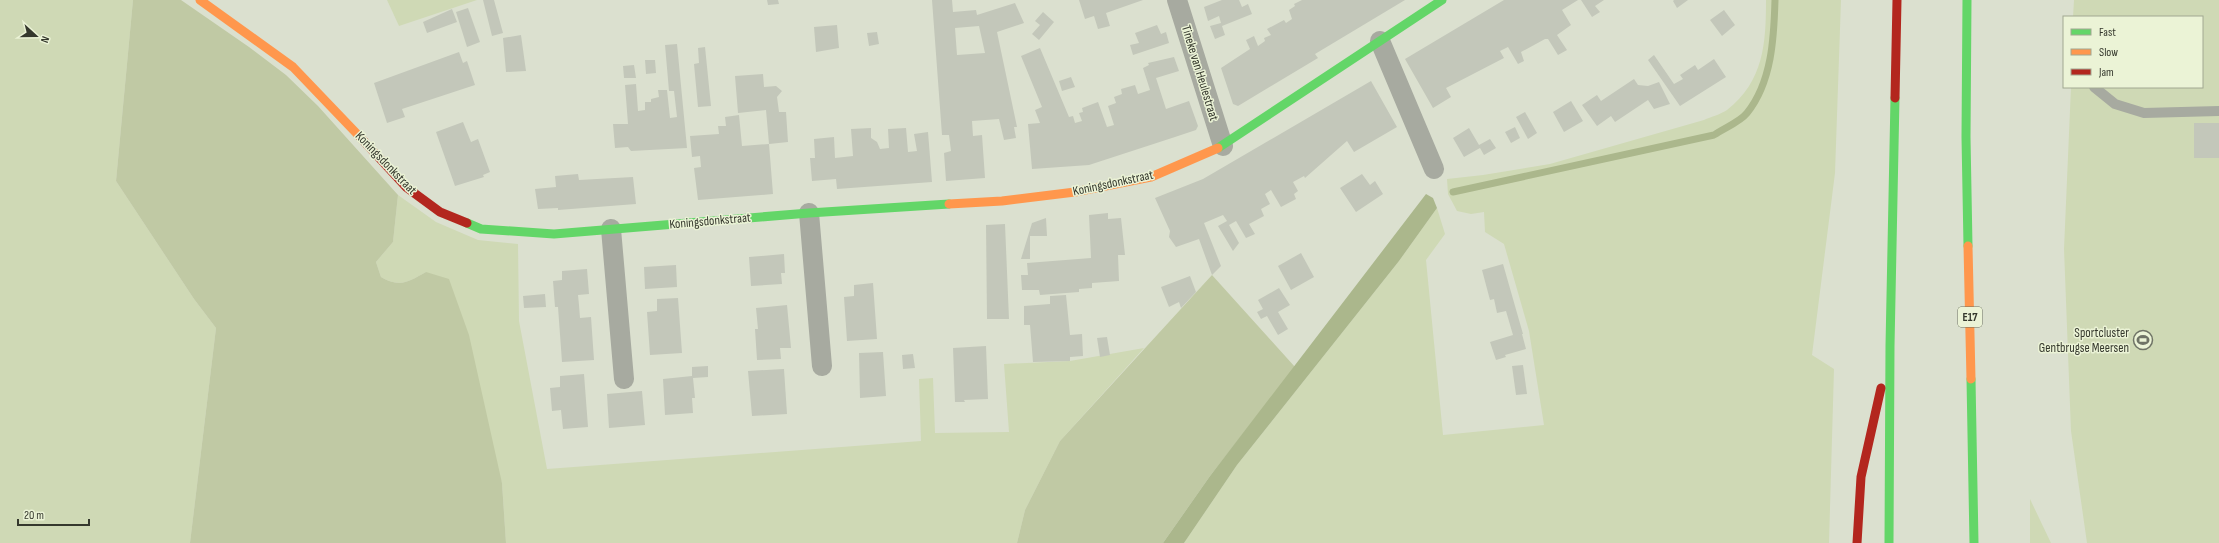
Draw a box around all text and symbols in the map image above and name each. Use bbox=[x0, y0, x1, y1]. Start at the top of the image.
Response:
north arrow bbox=[16, 16, 56, 56]
legend bbox=[2063, 16, 2203, 88]
street label: Tineke van Heulestraat bbox=[1178, 23, 1222, 123]
text: Fast bbox=[2099, 25, 2116, 40]
text: N bbox=[38, 34, 52, 45]
text: Slow bbox=[2099, 45, 2118, 60]
text: Jam bbox=[2098, 65, 2114, 80]
street label: Koningsdonkstraat bbox=[352, 128, 420, 198]
street label: Koningsdonkstraat bbox=[1071, 167, 1155, 199]
street label: Koningsdonkstraat bbox=[669, 209, 751, 233]
road number: E17 bbox=[1958, 307, 1982, 327]
place label: Sportcluster Gentbrugse Meersen bbox=[2039, 325, 2129, 356]
sports icon: Sportcluster Gentbrugse Meersen bbox=[2132, 329, 2154, 351]
scale bar bbox=[18, 501, 89, 527]
text: 20 m bbox=[24, 508, 44, 523]

